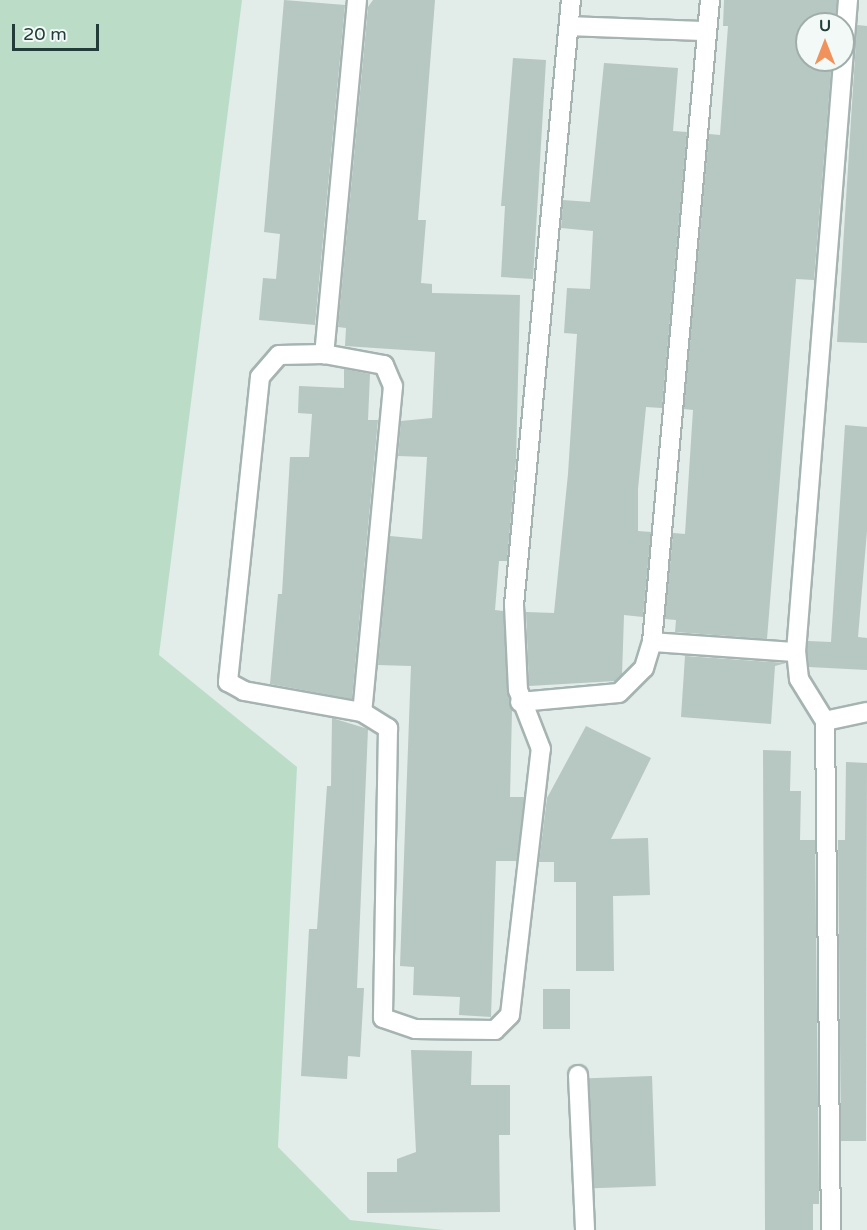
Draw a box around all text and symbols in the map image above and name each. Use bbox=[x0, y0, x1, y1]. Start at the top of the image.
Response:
scale bar bbox=[15, 12, 102, 50]
north arrow bbox=[795, 12, 855, 72]
text: U bbox=[819, 16, 831, 36]
text: 20 m bbox=[23, 23, 67, 45]

